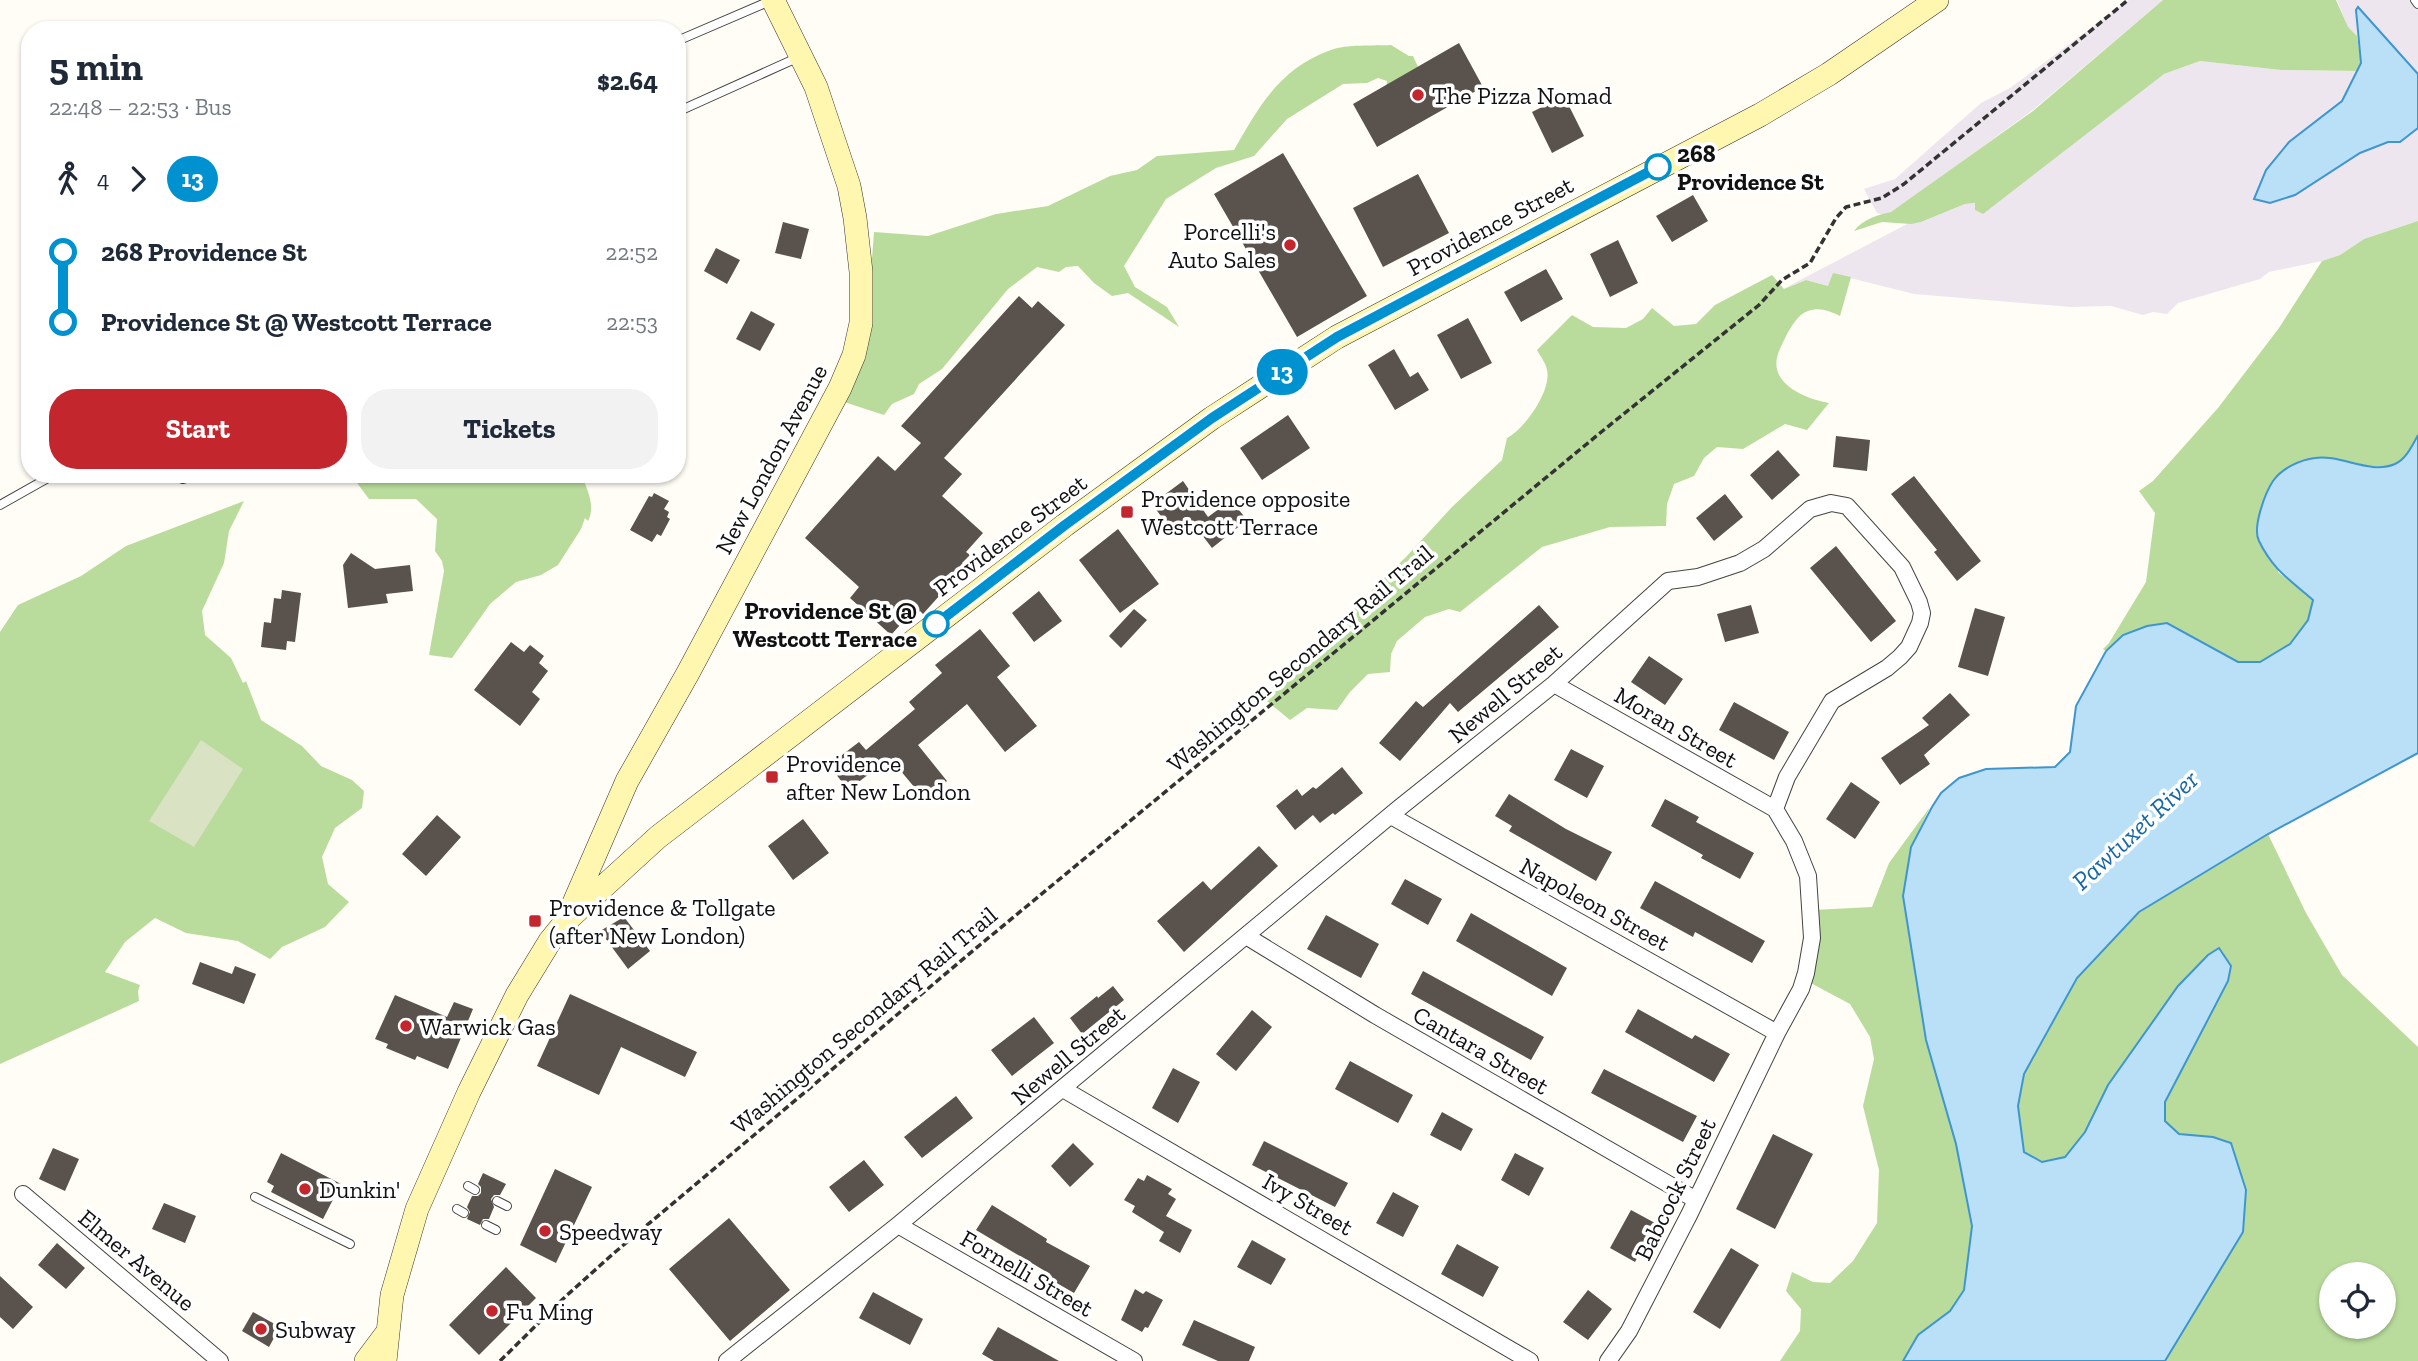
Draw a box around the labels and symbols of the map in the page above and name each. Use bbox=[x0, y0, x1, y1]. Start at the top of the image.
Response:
place label: The Pizza Nomad bbox=[1432, 81, 1612, 110]
marker: The Pizza Nomad bbox=[1410, 87, 1426, 103]
place label: 268 Providence St bbox=[1677, 139, 1824, 196]
marker: 268 Providence St bbox=[1645, 154, 1671, 180]
street label: Providence Street bbox=[1402, 170, 1578, 282]
place label: Porcelli's Auto Sales bbox=[1168, 217, 1276, 274]
marker: Porcelli's Auto Sales bbox=[1282, 237, 1298, 253]
line badge: 13 bbox=[1250, 349, 1314, 395]
street label: New London Avenue bbox=[709, 359, 833, 559]
street label: Providence Street bbox=[928, 468, 1092, 602]
place label: Providence opposite Westcott Terrace bbox=[1141, 484, 1350, 541]
marker: Providence opposite Westcott Terrace bbox=[1119, 504, 1135, 520]
street label: Washington Secondary Rail Trail bbox=[1161, 538, 1439, 778]
place label: Providence St @ Westcott Terrace bbox=[733, 596, 917, 653]
marker: Providence St @ Westcott Terrace bbox=[923, 611, 949, 637]
street label: Newell Street bbox=[1442, 637, 1568, 749]
street label: Moran Street bbox=[1609, 680, 1743, 774]
place label: Providence after New London bbox=[786, 749, 971, 806]
water label: Pawtuxet River bbox=[2065, 763, 2205, 897]
marker: Providence after New London bbox=[764, 769, 780, 785]
street label: Napoleon Street bbox=[1515, 851, 1675, 957]
place label: Providence & Tollgate (after New London) bbox=[549, 893, 776, 950]
street label: Washington Secondary Rail Trail bbox=[725, 900, 1003, 1140]
marker: Providence & Tollgate (after New London) bbox=[527, 913, 543, 929]
street label: Newell Street bbox=[1005, 999, 1131, 1111]
street label: Cantara Street bbox=[1408, 1000, 1554, 1101]
place label: Warwick Gas bbox=[420, 1012, 556, 1041]
marker: Warwick Gas bbox=[398, 1018, 414, 1034]
street label: Babcock Street bbox=[1628, 1113, 1722, 1265]
street label: Ivy Street bbox=[1258, 1167, 1358, 1241]
place label: Dunkin' bbox=[319, 1175, 400, 1204]
marker: Dunkin' bbox=[297, 1181, 313, 1197]
street label: Elmer Avenue bbox=[73, 1203, 201, 1317]
place label: Speedway bbox=[559, 1217, 663, 1246]
marker: Speedway bbox=[537, 1223, 553, 1239]
street label: Fornelli Street bbox=[955, 1223, 1099, 1323]
place label: Fu Ming bbox=[506, 1297, 593, 1326]
marker: Fu Ming bbox=[484, 1303, 500, 1319]
place label: Subway bbox=[275, 1315, 356, 1344]
marker: Subway bbox=[253, 1321, 269, 1337]

